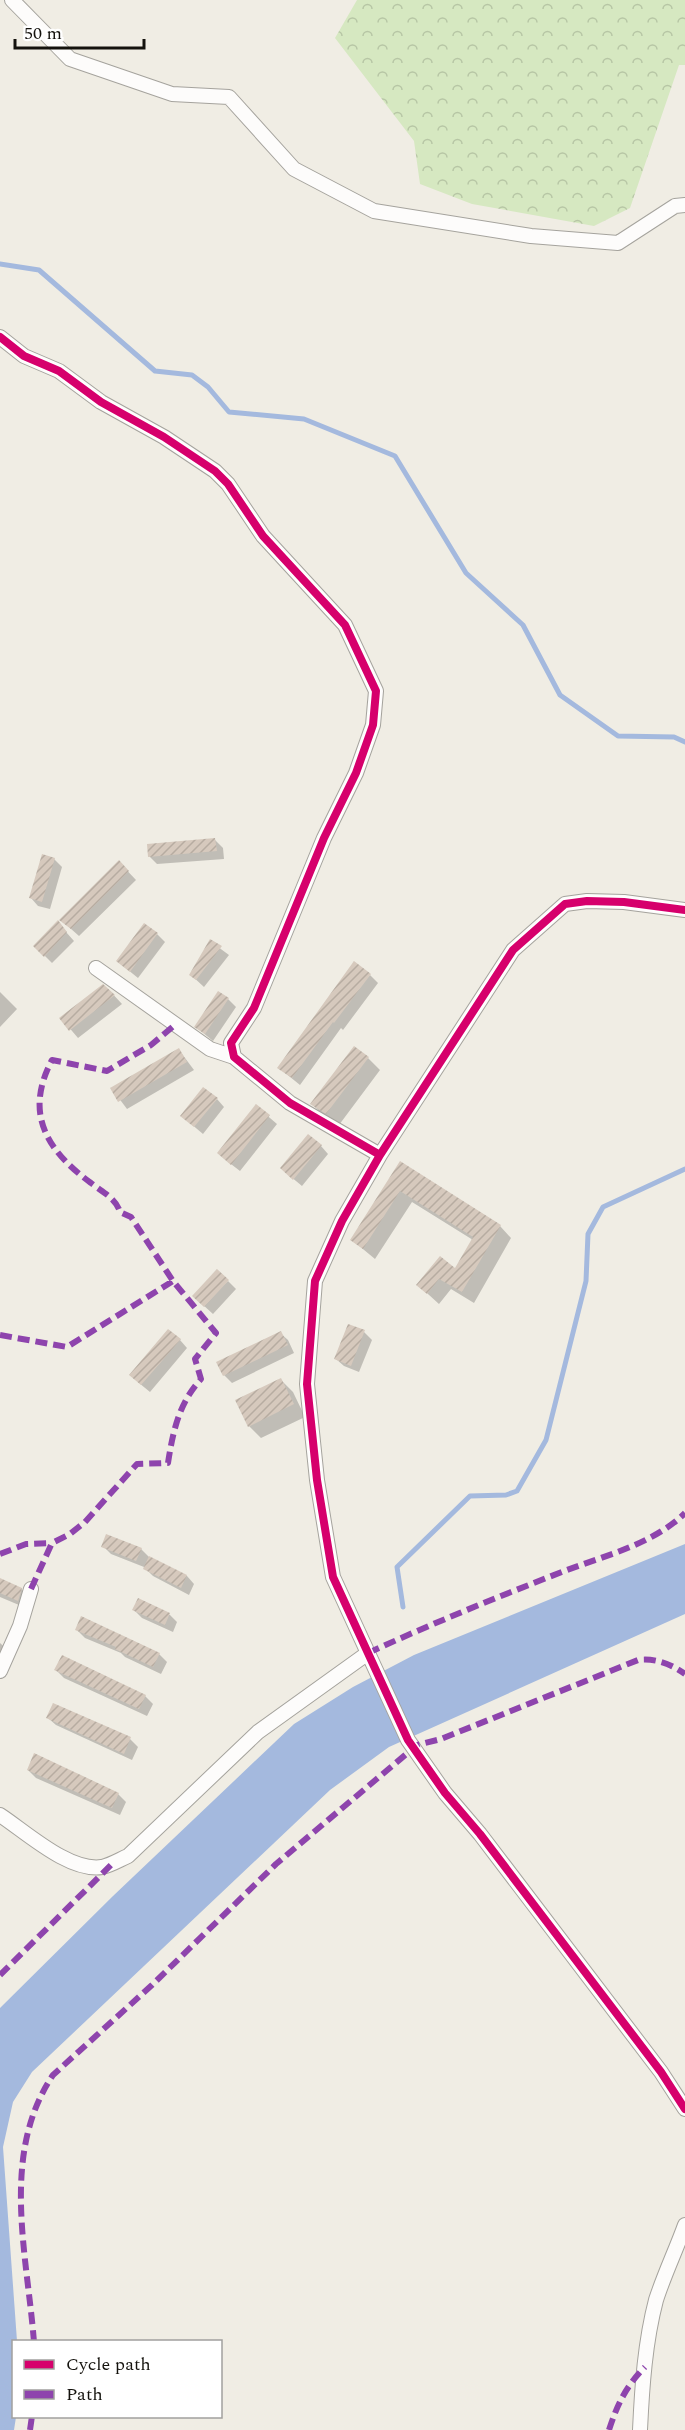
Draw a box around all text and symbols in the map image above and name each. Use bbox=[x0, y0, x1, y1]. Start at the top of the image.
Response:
scale bar bbox=[15, 12, 144, 50]
text: 50 m bbox=[24, 20, 62, 47]
legend bbox=[12, 2340, 222, 2418]
text: Cycle path bbox=[66, 2351, 151, 2378]
text: Path bbox=[66, 2381, 103, 2408]

